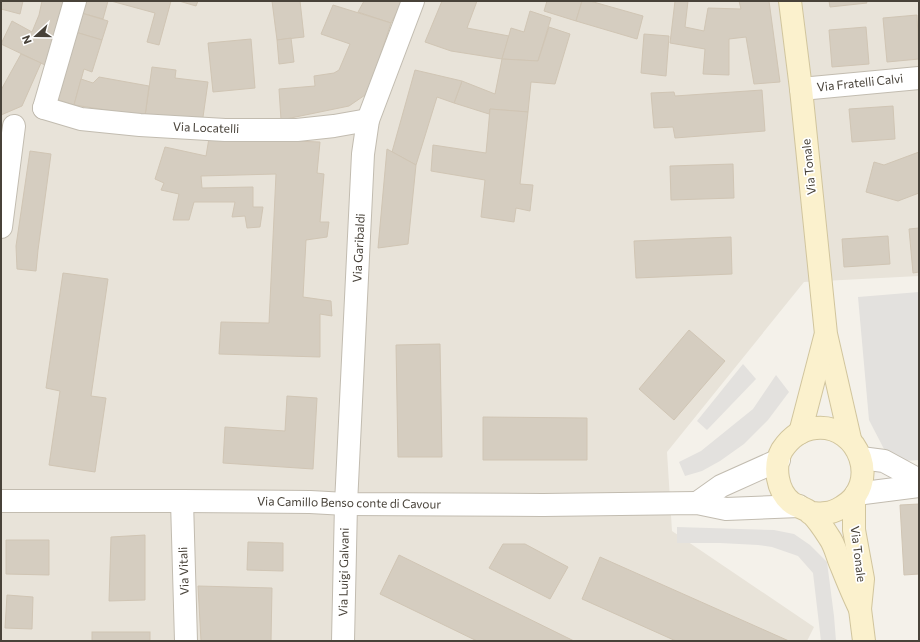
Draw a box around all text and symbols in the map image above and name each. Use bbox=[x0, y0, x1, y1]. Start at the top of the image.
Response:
north arrow bbox=[16, 16, 56, 56]
text: N bbox=[19, 34, 34, 46]
street label: Via Fratelli Calvi bbox=[816, 70, 904, 94]
street label: Via Locatelli bbox=[173, 119, 240, 135]
street label: Via Tonale bbox=[798, 138, 818, 196]
street label: Via Garibaldi bbox=[349, 213, 367, 283]
street label: Via Camillo Benso conte di Cavour bbox=[257, 493, 441, 511]
street label: Via Tonale bbox=[849, 525, 869, 583]
street label: Via Luigi Galvani bbox=[335, 527, 351, 617]
street label: Via Vitali bbox=[175, 547, 191, 596]

